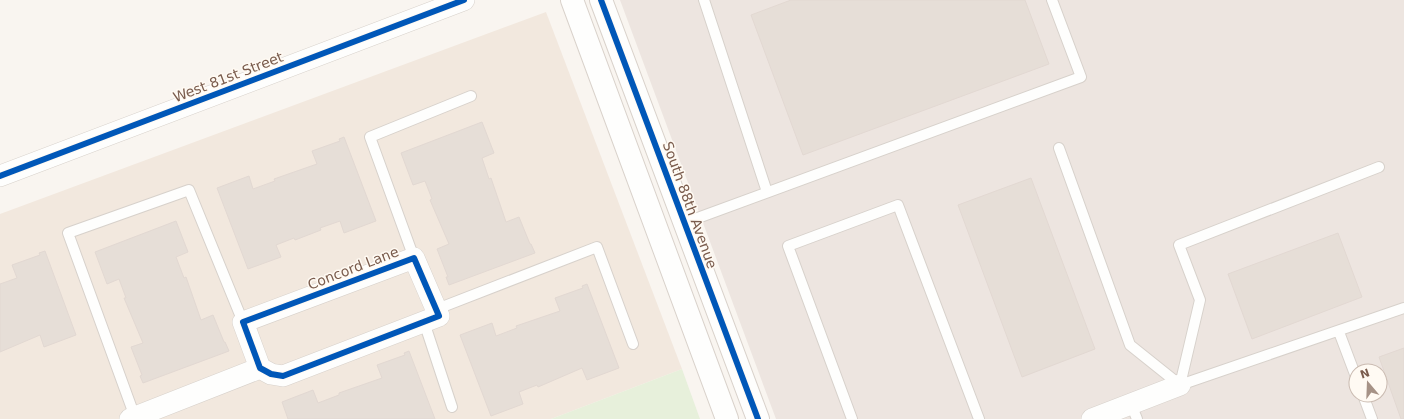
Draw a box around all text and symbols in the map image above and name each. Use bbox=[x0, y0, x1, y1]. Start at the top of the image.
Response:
street label: West 81st Street bbox=[171, 48, 286, 105]
street label: South 88th Avenue bbox=[660, 139, 720, 271]
street label: Concord Lane bbox=[305, 243, 401, 293]
north arrow bbox=[1348, 363, 1388, 403]
text: N bbox=[1358, 366, 1371, 382]

